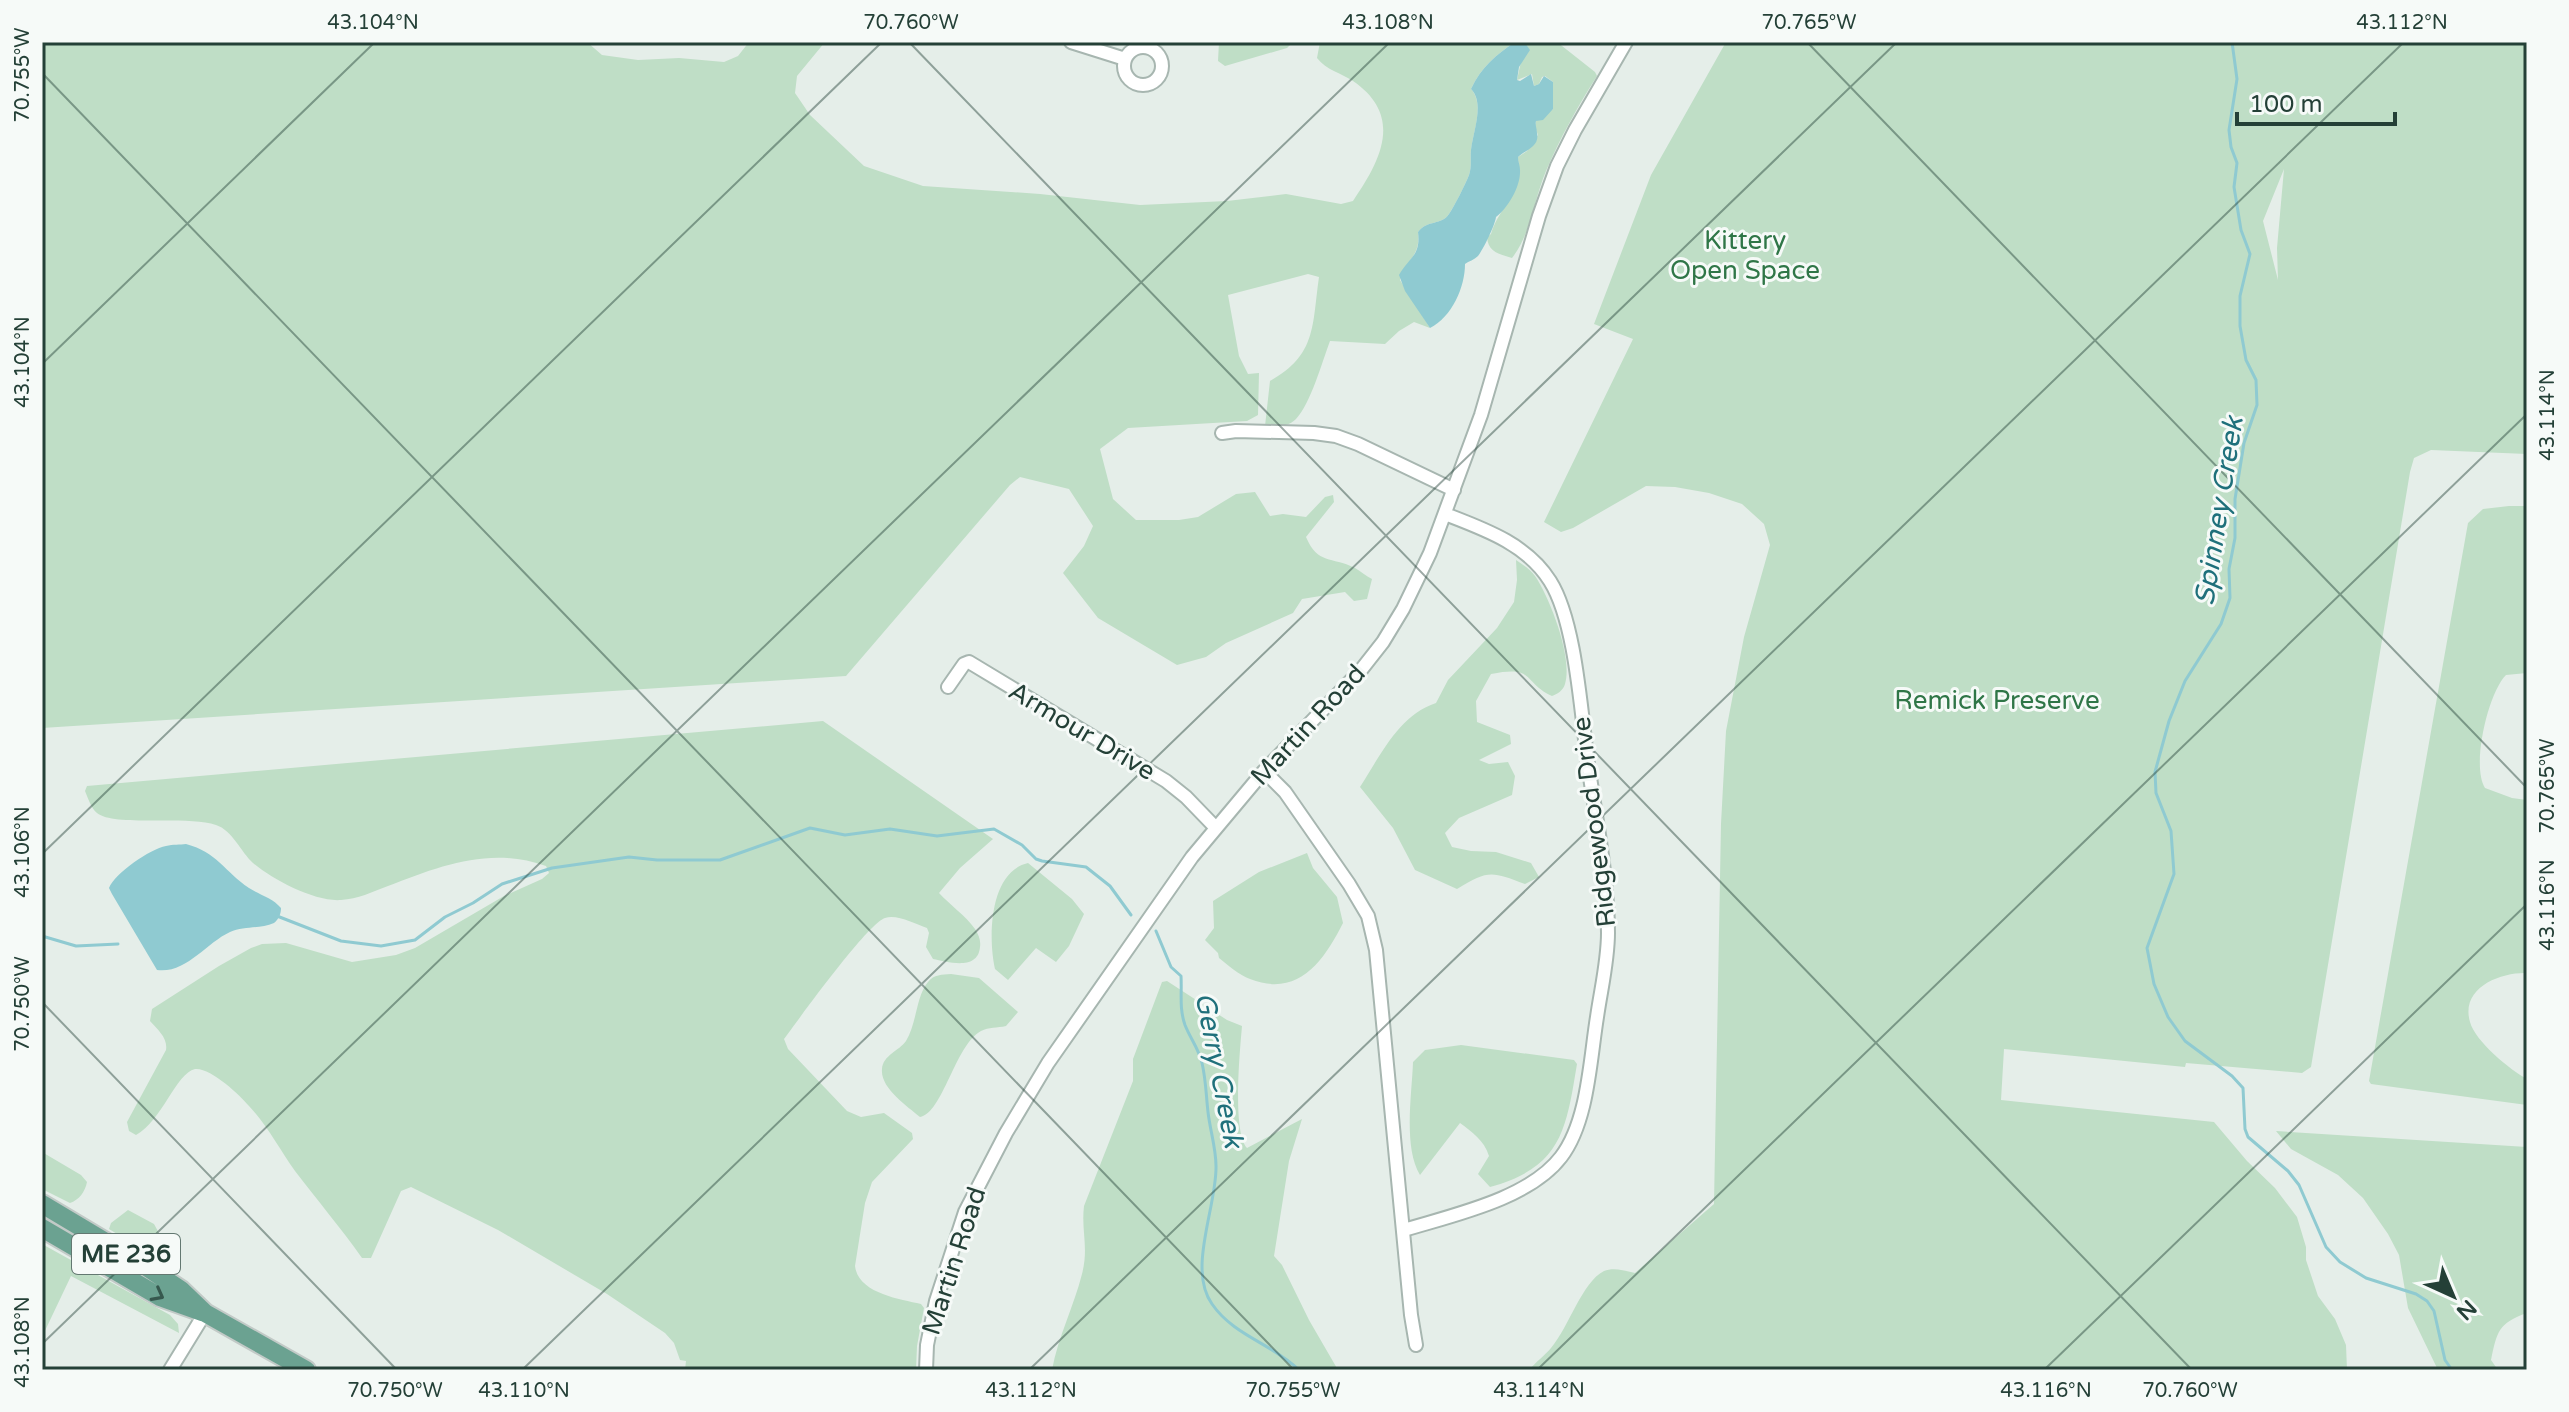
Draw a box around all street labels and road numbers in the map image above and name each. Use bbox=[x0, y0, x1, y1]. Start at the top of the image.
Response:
street label: Martin Road bbox=[1244, 658, 1372, 792]
street label: Armour Drive bbox=[1003, 675, 1161, 787]
street label: Ridgewood Drive bbox=[1566, 715, 1622, 929]
street label: Martin Road bbox=[915, 1183, 993, 1339]
road number: ME 236 bbox=[72, 1234, 180, 1274]

